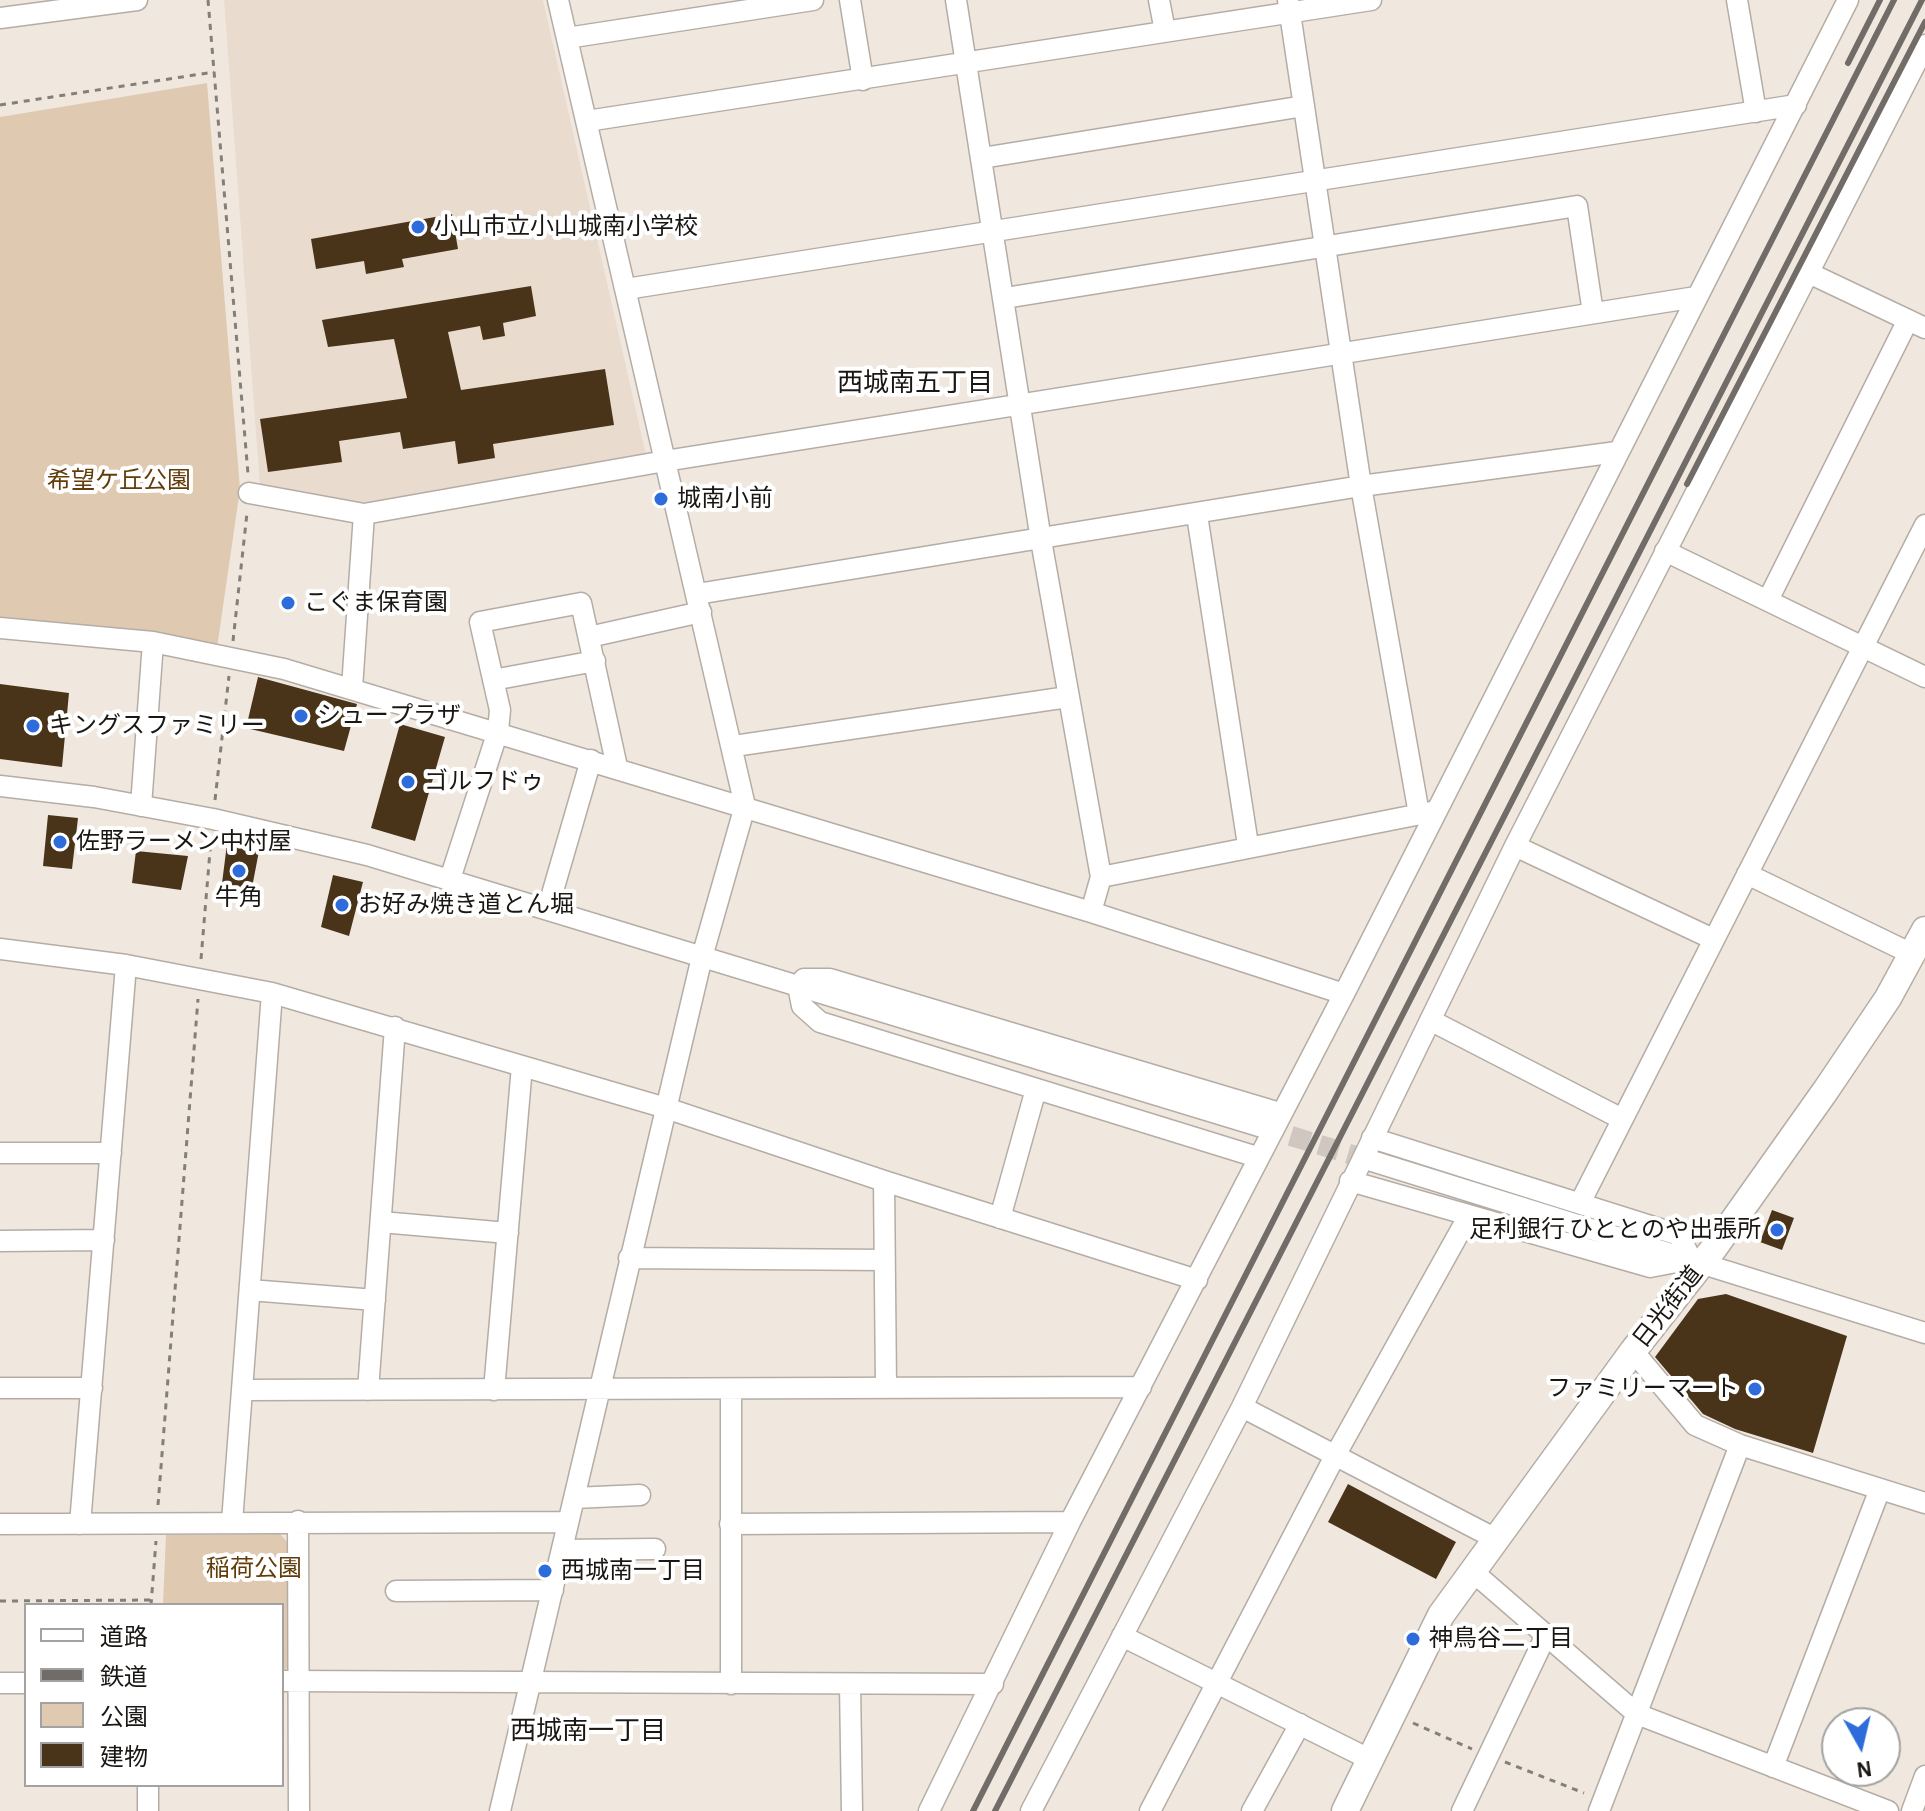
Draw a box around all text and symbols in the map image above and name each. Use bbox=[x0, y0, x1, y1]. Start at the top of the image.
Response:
place label: 小山市立小山城南小学校 bbox=[434, 213, 698, 241]
marker: 小山市立小山城南小学校 bbox=[409, 218, 427, 236]
district label: 西城南五丁目 bbox=[837, 367, 993, 399]
park label: 希望ケ丘公園 bbox=[47, 467, 191, 495]
place label: 城南小前 bbox=[677, 485, 773, 513]
marker: 城南小前 bbox=[652, 490, 670, 508]
place label: こぐま保育園 bbox=[304, 589, 448, 617]
marker: こぐま保育園 bbox=[279, 594, 297, 612]
place label: シュープラザ bbox=[317, 702, 461, 730]
marker: シュープラザ bbox=[292, 707, 310, 725]
place label: キングスファミリー bbox=[49, 712, 265, 740]
marker: キングスファミリー bbox=[24, 717, 42, 735]
place label: ゴルフドゥ bbox=[424, 768, 544, 796]
marker: ゴルフドゥ bbox=[399, 773, 417, 791]
place label: 佐野ラーメン中村屋 bbox=[76, 828, 292, 856]
marker: 佐野ラーメン中村屋 bbox=[51, 833, 69, 851]
marker: 牛角 bbox=[230, 862, 248, 880]
place label: 牛角 bbox=[215, 884, 263, 912]
place label: お好み焼き道とん堀 bbox=[358, 891, 574, 919]
marker: お好み焼き道とん堀 bbox=[333, 896, 351, 914]
place label: 足利銀行 ひととのや出張所 bbox=[1469, 1216, 1761, 1244]
marker: 足利銀行 ひととのや出張所 bbox=[1768, 1221, 1786, 1239]
street label: 日光街道 bbox=[1627, 1260, 1709, 1354]
place label: ファミリーマート bbox=[1547, 1375, 1739, 1403]
marker: ファミリーマート bbox=[1746, 1380, 1764, 1398]
park label: 稲荷公園 bbox=[206, 1555, 302, 1583]
place label: 西城南一丁目 bbox=[561, 1557, 705, 1585]
marker: 西城南一丁目 bbox=[536, 1562, 554, 1580]
legend bbox=[24, 1603, 284, 1787]
place label: 神鳥谷二丁目 bbox=[1429, 1625, 1573, 1653]
text: 道路 bbox=[100, 1626, 148, 1650]
marker: 神鳥谷二丁目 bbox=[1404, 1630, 1422, 1648]
text: 鉄道 bbox=[100, 1666, 148, 1690]
text: 公園 bbox=[100, 1706, 148, 1730]
north arrow bbox=[1821, 1707, 1901, 1787]
district label: 西城南一丁目 bbox=[510, 1715, 666, 1747]
text: 建物 bbox=[100, 1746, 148, 1770]
text: N bbox=[1855, 1757, 1873, 1781]

